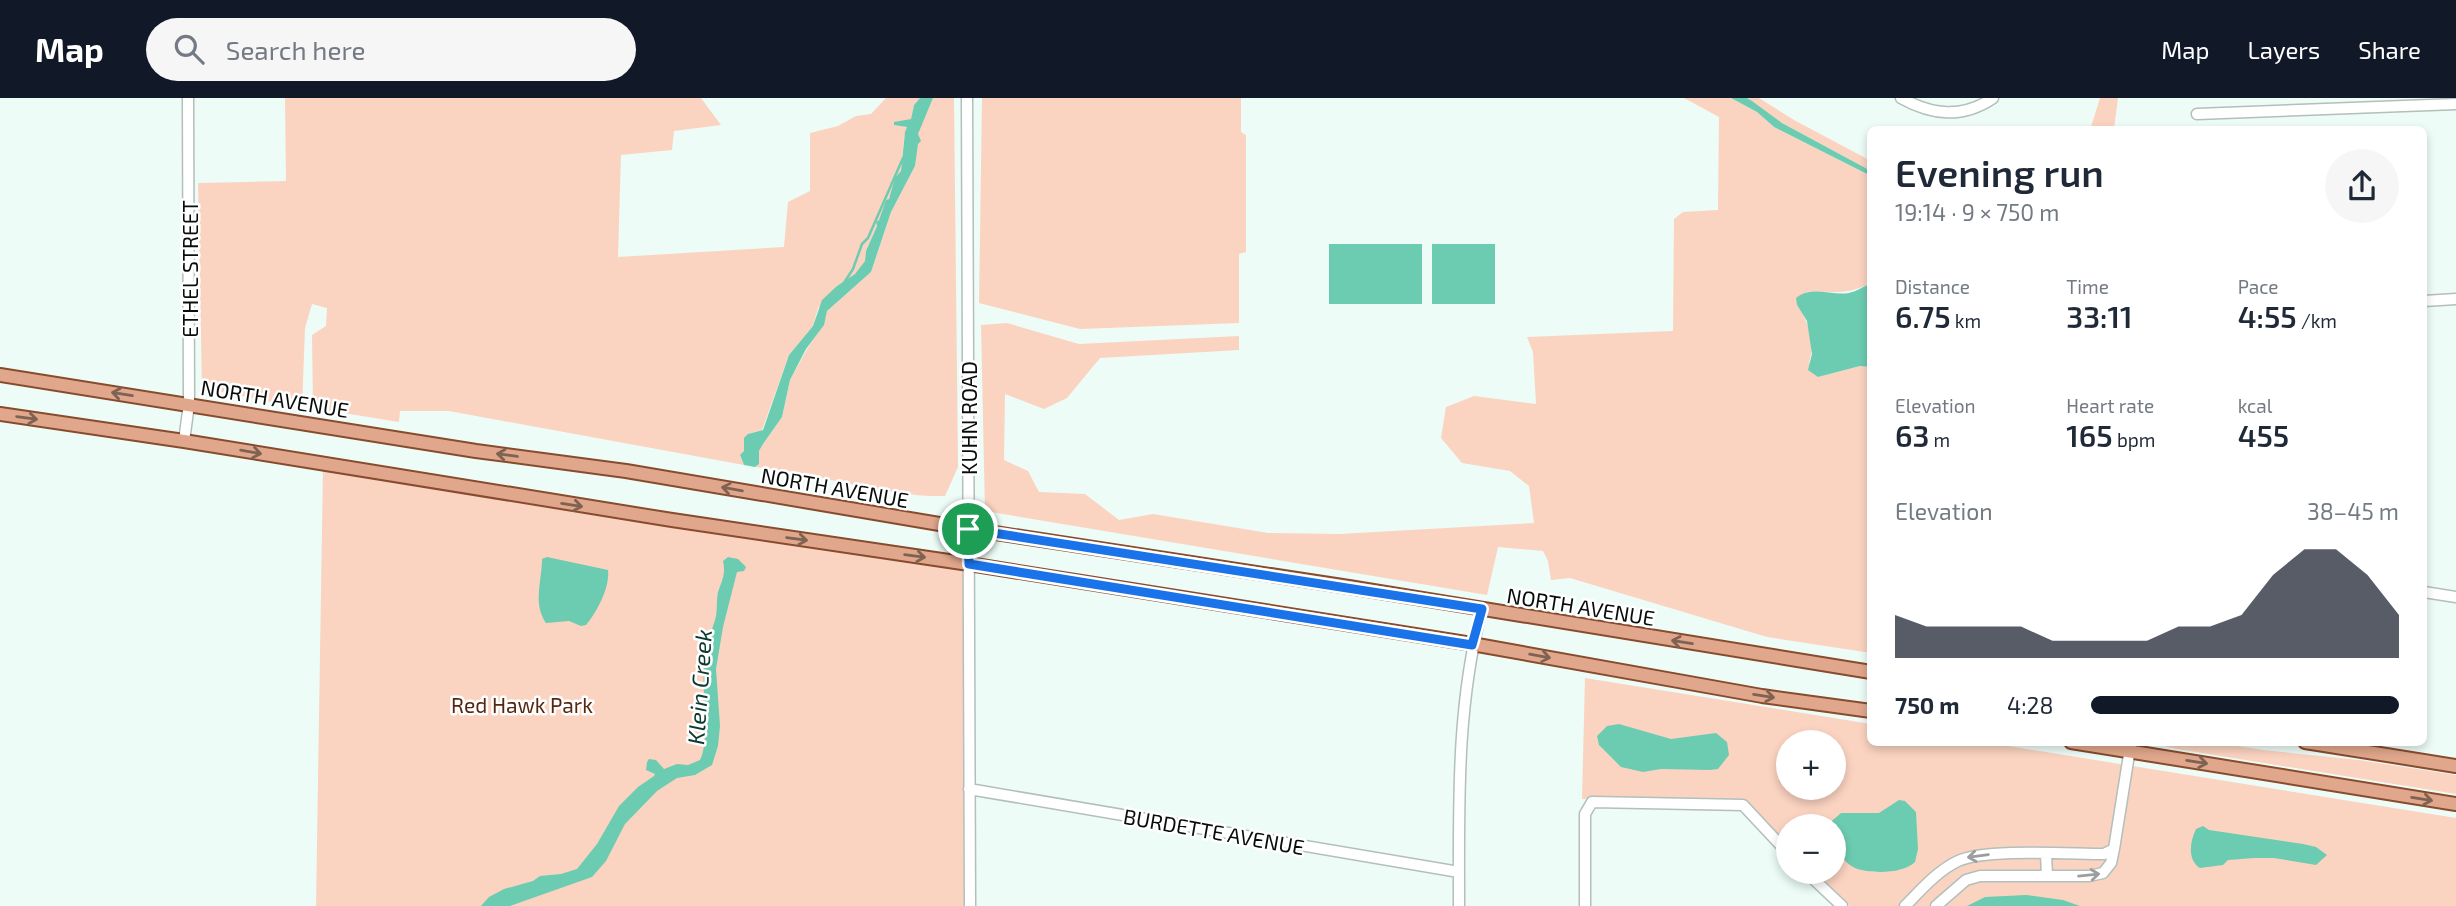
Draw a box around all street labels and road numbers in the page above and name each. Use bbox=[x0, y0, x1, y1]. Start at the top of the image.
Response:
street label: ETHEL STREET bbox=[177, 200, 202, 338]
street label: KUHN ROAD bbox=[956, 361, 981, 475]
street label: NORTH AVENUE bbox=[199, 374, 351, 422]
street label: NORTH AVENUE bbox=[759, 462, 911, 512]
street label: NORTH AVENUE bbox=[1505, 582, 1657, 630]
street label: BURDETTE AVENUE bbox=[1121, 803, 1307, 859]

